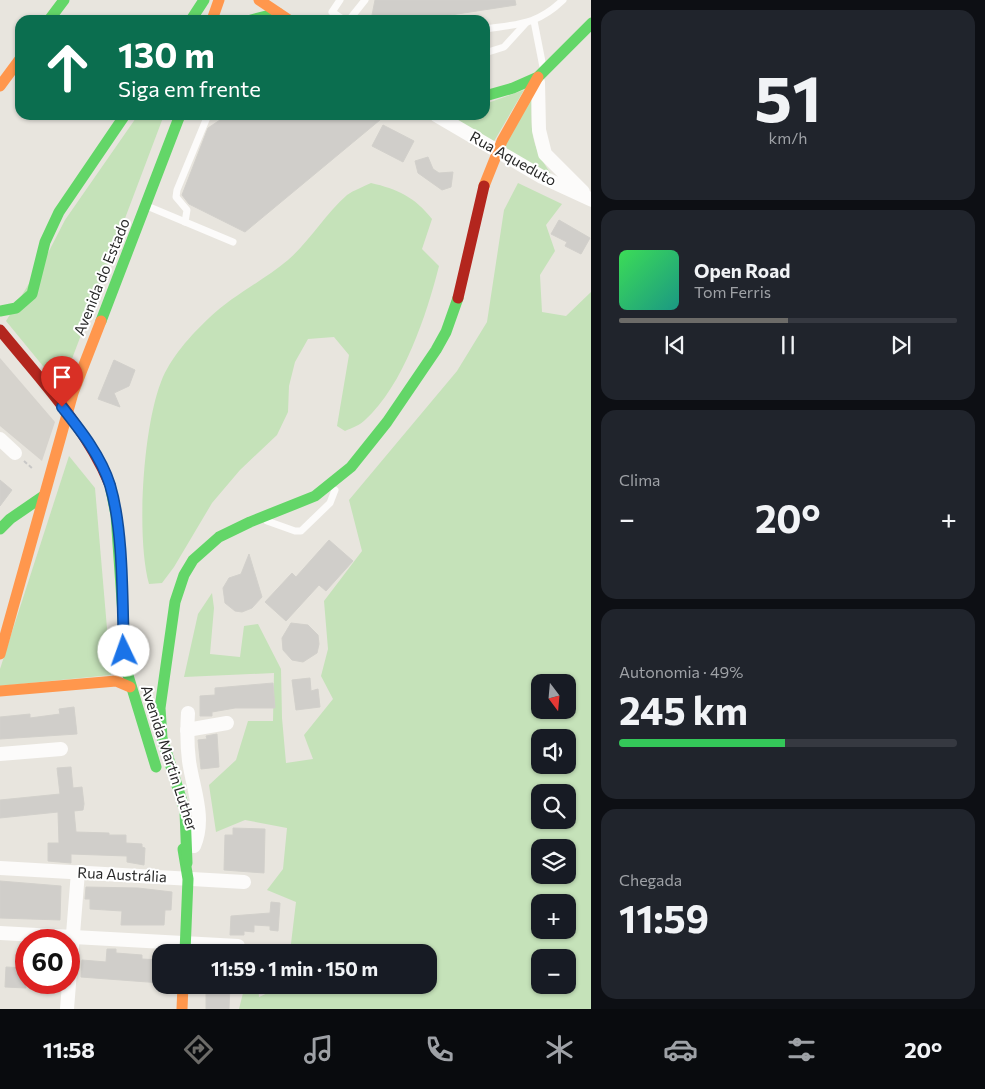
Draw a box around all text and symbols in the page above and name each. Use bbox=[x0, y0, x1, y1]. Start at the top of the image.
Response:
text: 130 m bbox=[118, 32, 215, 75]
icon: ahead bbox=[35, 35, 100, 100]
text: 51 bbox=[754, 56, 822, 135]
text: Siga em frente bbox=[118, 75, 261, 102]
street label: Rua Aqueduto bbox=[467, 127, 560, 189]
text: km/h bbox=[769, 128, 807, 147]
street label: Avenida do Estado bbox=[69, 215, 133, 338]
text: Open Road bbox=[694, 259, 790, 282]
text: Tom Ferris bbox=[694, 282, 771, 301]
icon: previous bbox=[661, 331, 689, 359]
icon: pause bbox=[774, 331, 802, 359]
icon: next bbox=[887, 331, 915, 359]
pin bbox=[41, 356, 83, 407]
icon: arrive bbox=[48, 363, 76, 391]
text: Clima bbox=[619, 470, 660, 489]
text: 20° bbox=[755, 494, 821, 541]
text: − bbox=[619, 501, 635, 535]
text: + bbox=[941, 501, 957, 535]
position arrow bbox=[97, 624, 149, 676]
text: Autonomia · 49% bbox=[619, 662, 743, 681]
north arrow bbox=[531, 674, 576, 719]
map controls bbox=[531, 674, 576, 994]
street label: Avenida Martin Luther bbox=[138, 683, 202, 833]
text: 245 km bbox=[619, 686, 748, 733]
button: sound bbox=[531, 729, 576, 774]
button: search bbox=[531, 784, 576, 829]
button: layers bbox=[531, 839, 576, 884]
street label: Rua Austrália bbox=[77, 863, 167, 885]
text: Chegada bbox=[619, 870, 682, 889]
button: + bbox=[531, 894, 576, 939]
text: 11:59 bbox=[619, 894, 709, 941]
speed limit sign: 60 bbox=[15, 929, 80, 994]
button: − bbox=[531, 949, 576, 994]
text: 11:59 · 1 min · 150 m bbox=[211, 957, 378, 980]
icon: directions bbox=[181, 1032, 216, 1067]
icon: music bbox=[301, 1032, 336, 1067]
icon: phone bbox=[422, 1032, 457, 1067]
icon: climate bbox=[542, 1032, 577, 1067]
icon: car bbox=[663, 1032, 698, 1067]
icon: filters bbox=[784, 1032, 819, 1067]
text: 11:58 bbox=[43, 1036, 95, 1063]
text: 20° bbox=[904, 1036, 942, 1063]

